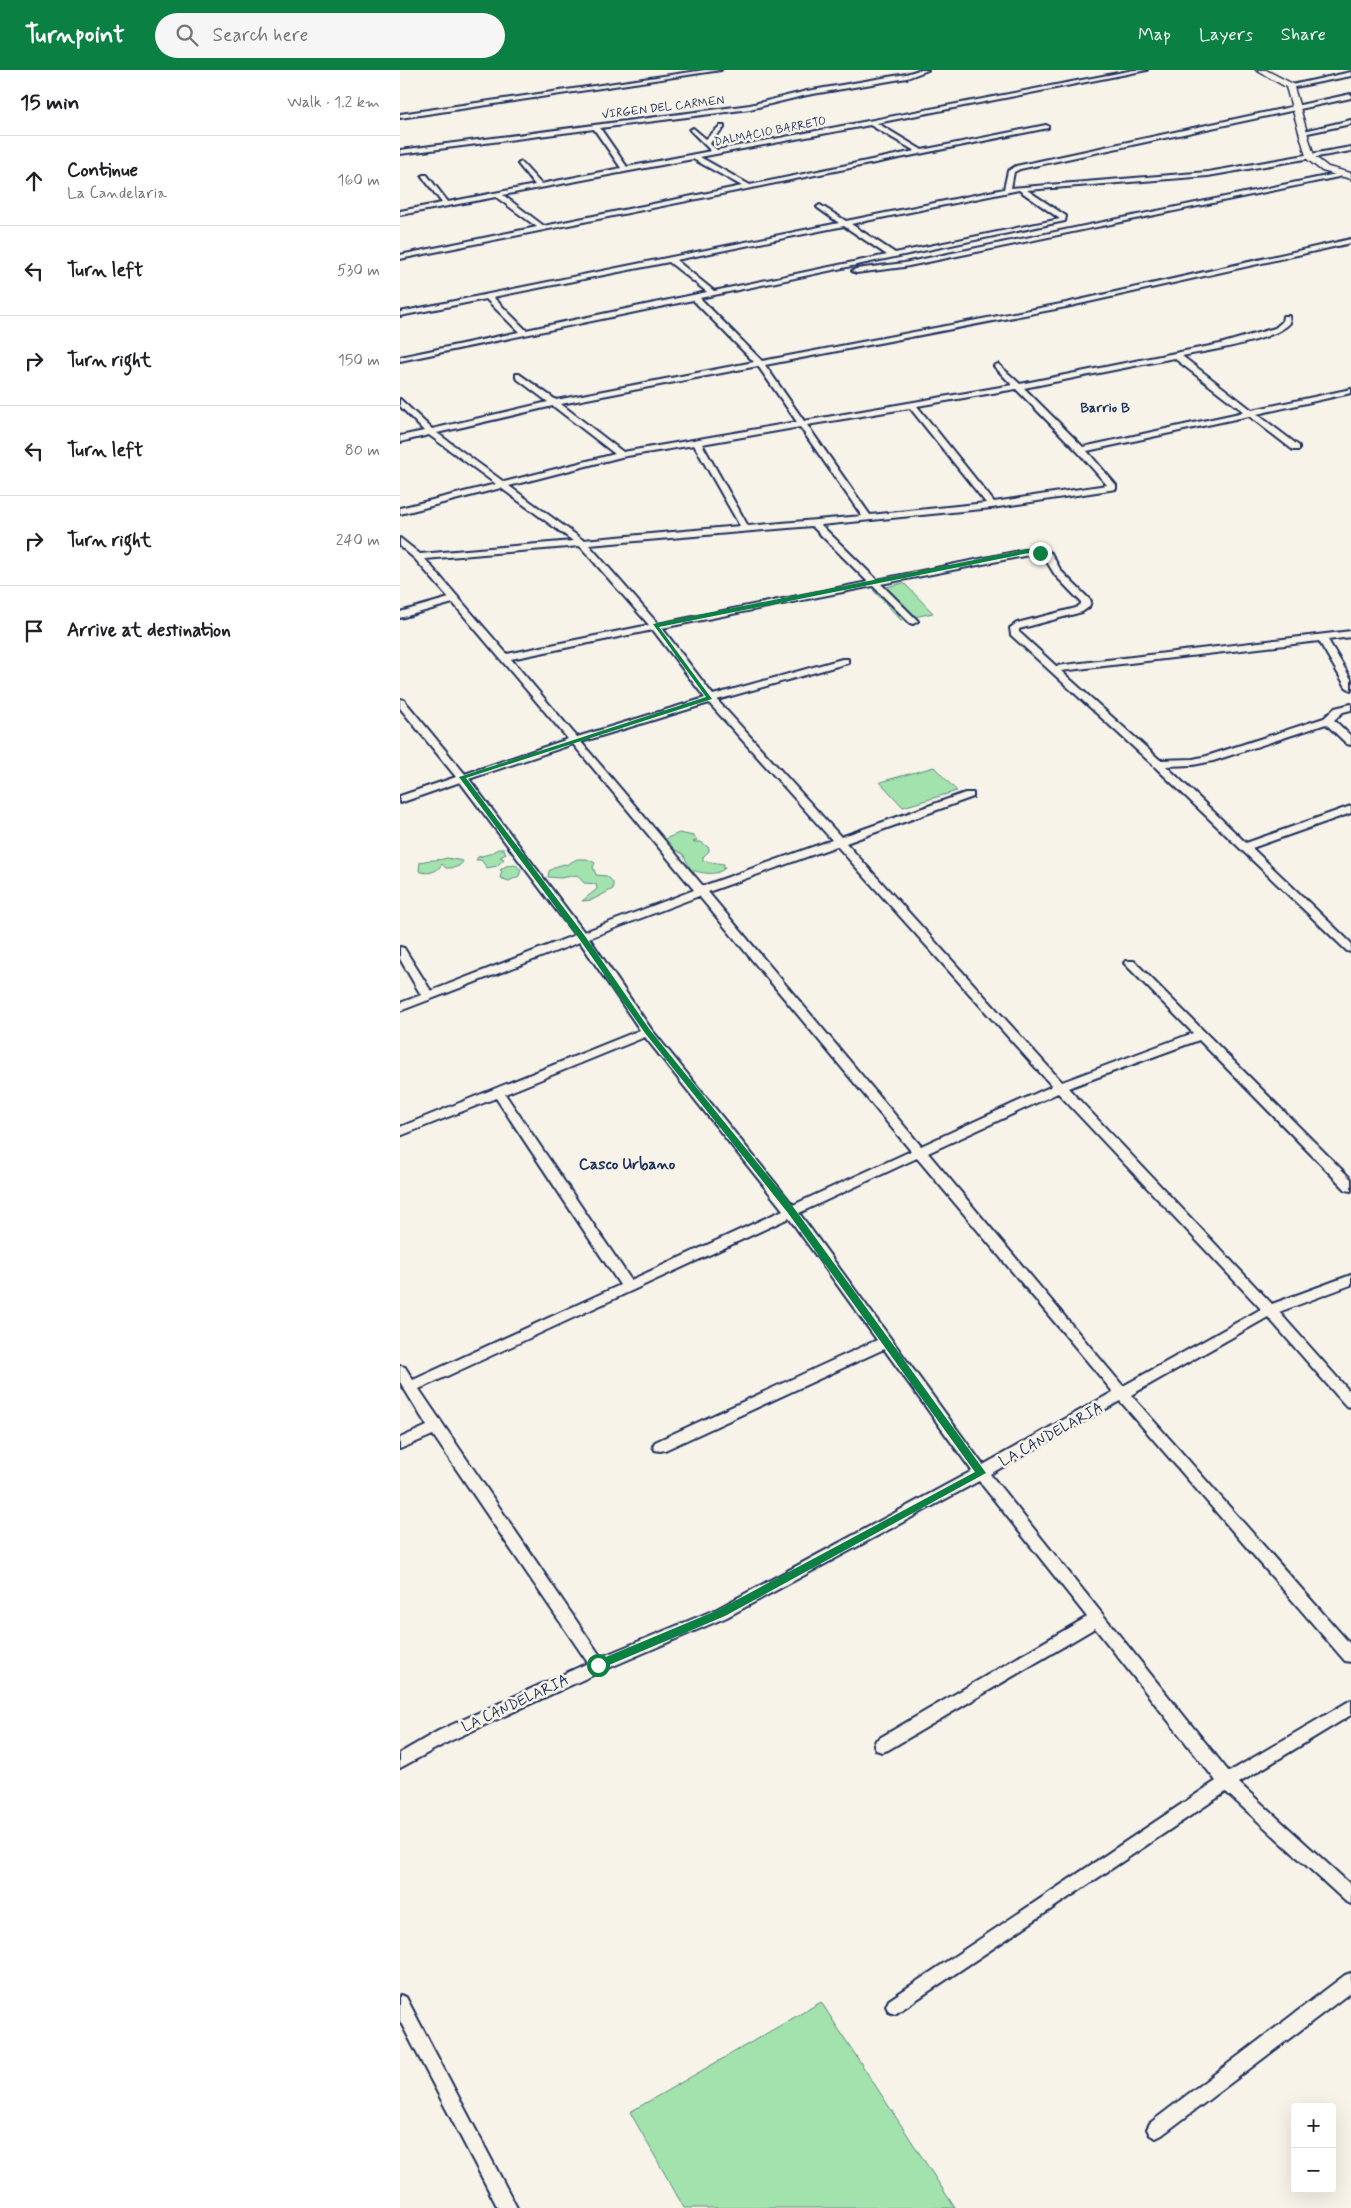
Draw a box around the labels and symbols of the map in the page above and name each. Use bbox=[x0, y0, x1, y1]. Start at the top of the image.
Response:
street label: VIRGEN DEL CARMEN bbox=[601, 93, 725, 123]
street label: DALMACIO BARRETO bbox=[713, 113, 828, 151]
district label: Barrio B bbox=[1080, 399, 1130, 417]
route end bbox=[1029, 542, 1052, 565]
district label: Casco Urbano bbox=[579, 1154, 676, 1175]
street label: LA CANDELARIA bbox=[996, 1398, 1107, 1472]
route start bbox=[587, 1654, 610, 1677]
street label: LA CANDELARIA bbox=[458, 1670, 572, 1738]

